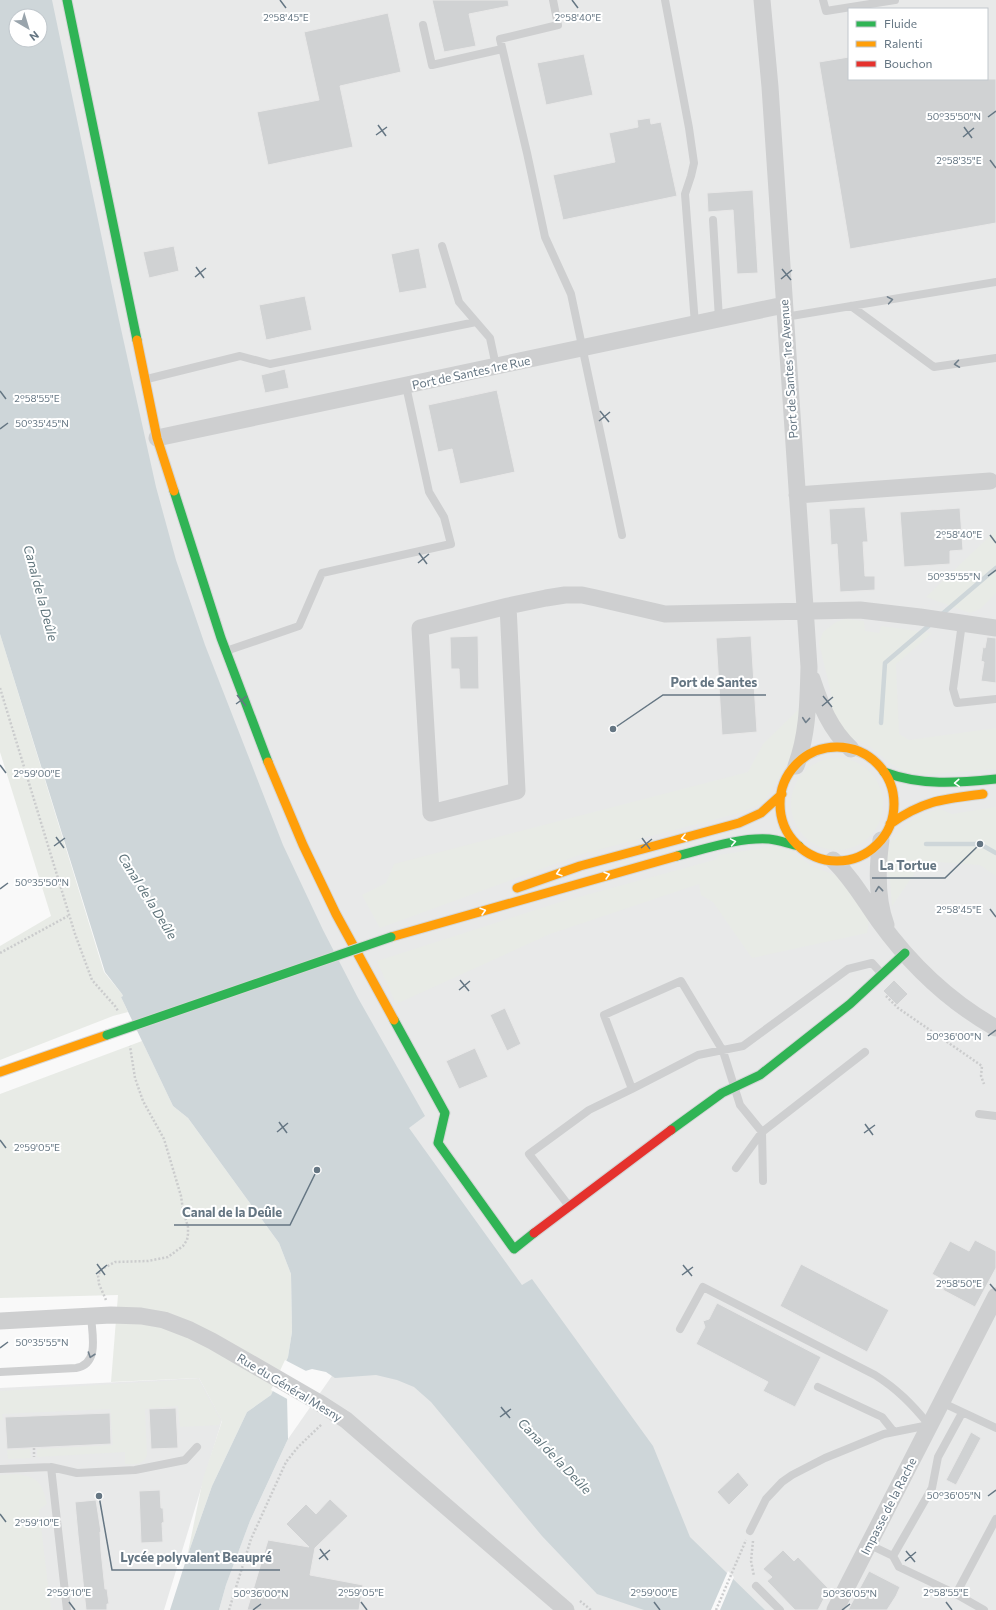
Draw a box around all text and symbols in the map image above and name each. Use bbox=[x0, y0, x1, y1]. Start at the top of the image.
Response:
north arrow bbox=[8, 8, 48, 48]
legend bbox=[848, 8, 988, 80]
text: 2°58'45"E bbox=[263, 11, 309, 23]
text: 2°58'40"E bbox=[555, 11, 601, 23]
text: Fluide bbox=[884, 16, 917, 30]
text: N bbox=[27, 29, 42, 44]
text: Ralenti bbox=[884, 36, 923, 50]
text: Bouchon bbox=[884, 56, 932, 70]
text: 50°35'50"N bbox=[927, 110, 981, 122]
text: 2°58'35"E bbox=[936, 154, 982, 166]
one-way arrow bbox=[887, 296, 893, 305]
street label: Port de Santes 1re Avenue bbox=[776, 299, 800, 439]
street label: Port de Santes 1re Rue bbox=[411, 353, 531, 391]
one-way arrow bbox=[954, 359, 960, 368]
text: 2°58'55"E bbox=[14, 392, 60, 404]
text: 50°35'45"N bbox=[15, 417, 69, 429]
text: 2°58'40"E bbox=[936, 528, 982, 540]
water label: Canal de la Deûle bbox=[20, 543, 62, 643]
text: 50°35'55"N bbox=[927, 570, 981, 582]
callout: Port de Santes bbox=[663, 670, 766, 695]
text: Port de Santes bbox=[671, 674, 757, 690]
one-way arrow bbox=[802, 717, 811, 723]
text: 2°59'00"E bbox=[14, 767, 60, 779]
one-way arrow bbox=[954, 778, 960, 787]
one-way arrow bbox=[681, 833, 688, 842]
one-way arrow bbox=[730, 839, 736, 847]
water label: Canal de la Deûle bbox=[115, 850, 181, 942]
callout: La Tortue bbox=[872, 853, 945, 878]
text: La Tortue bbox=[879, 857, 937, 873]
one-way arrow bbox=[555, 868, 562, 876]
one-way arrow bbox=[604, 871, 611, 880]
text: 50°35'50"N bbox=[15, 876, 69, 888]
one-way arrow bbox=[875, 886, 884, 892]
text: 2°58'45"E bbox=[936, 903, 982, 915]
one-way arrow bbox=[479, 907, 486, 916]
text: 50°36'00"N bbox=[926, 1030, 982, 1042]
text: 2°59'05"E bbox=[14, 1141, 60, 1153]
callout: Canal de la Deûle bbox=[174, 1200, 290, 1225]
text: Canal de la Deûle bbox=[182, 1204, 282, 1220]
text: 2°58'50"E bbox=[936, 1277, 982, 1289]
text: 50°35'55"N bbox=[15, 1336, 69, 1348]
street label: Rue du Général Mesny bbox=[235, 1350, 345, 1424]
one-way arrow bbox=[87, 1351, 95, 1358]
water label: Canal de la Deûle bbox=[515, 1415, 595, 1497]
street label: Impasse de la Rache bbox=[857, 1455, 919, 1557]
text: 50°36'05"N bbox=[927, 1489, 981, 1501]
text: 2°59'10"E bbox=[15, 1516, 59, 1528]
callout: Lycée polyvalent Beaupré bbox=[112, 1545, 280, 1570]
text: Lycée polyvalent Beaupré bbox=[120, 1549, 272, 1565]
text: 2°59'10"E bbox=[47, 1586, 91, 1598]
text: 2°59'05"E bbox=[338, 1586, 384, 1598]
text: 2°59'00"E bbox=[631, 1586, 677, 1598]
text: 2°58'55"E bbox=[923, 1586, 969, 1598]
text: 50°36'00"N bbox=[233, 1587, 289, 1599]
text: 50°36'05"N bbox=[823, 1587, 877, 1599]

